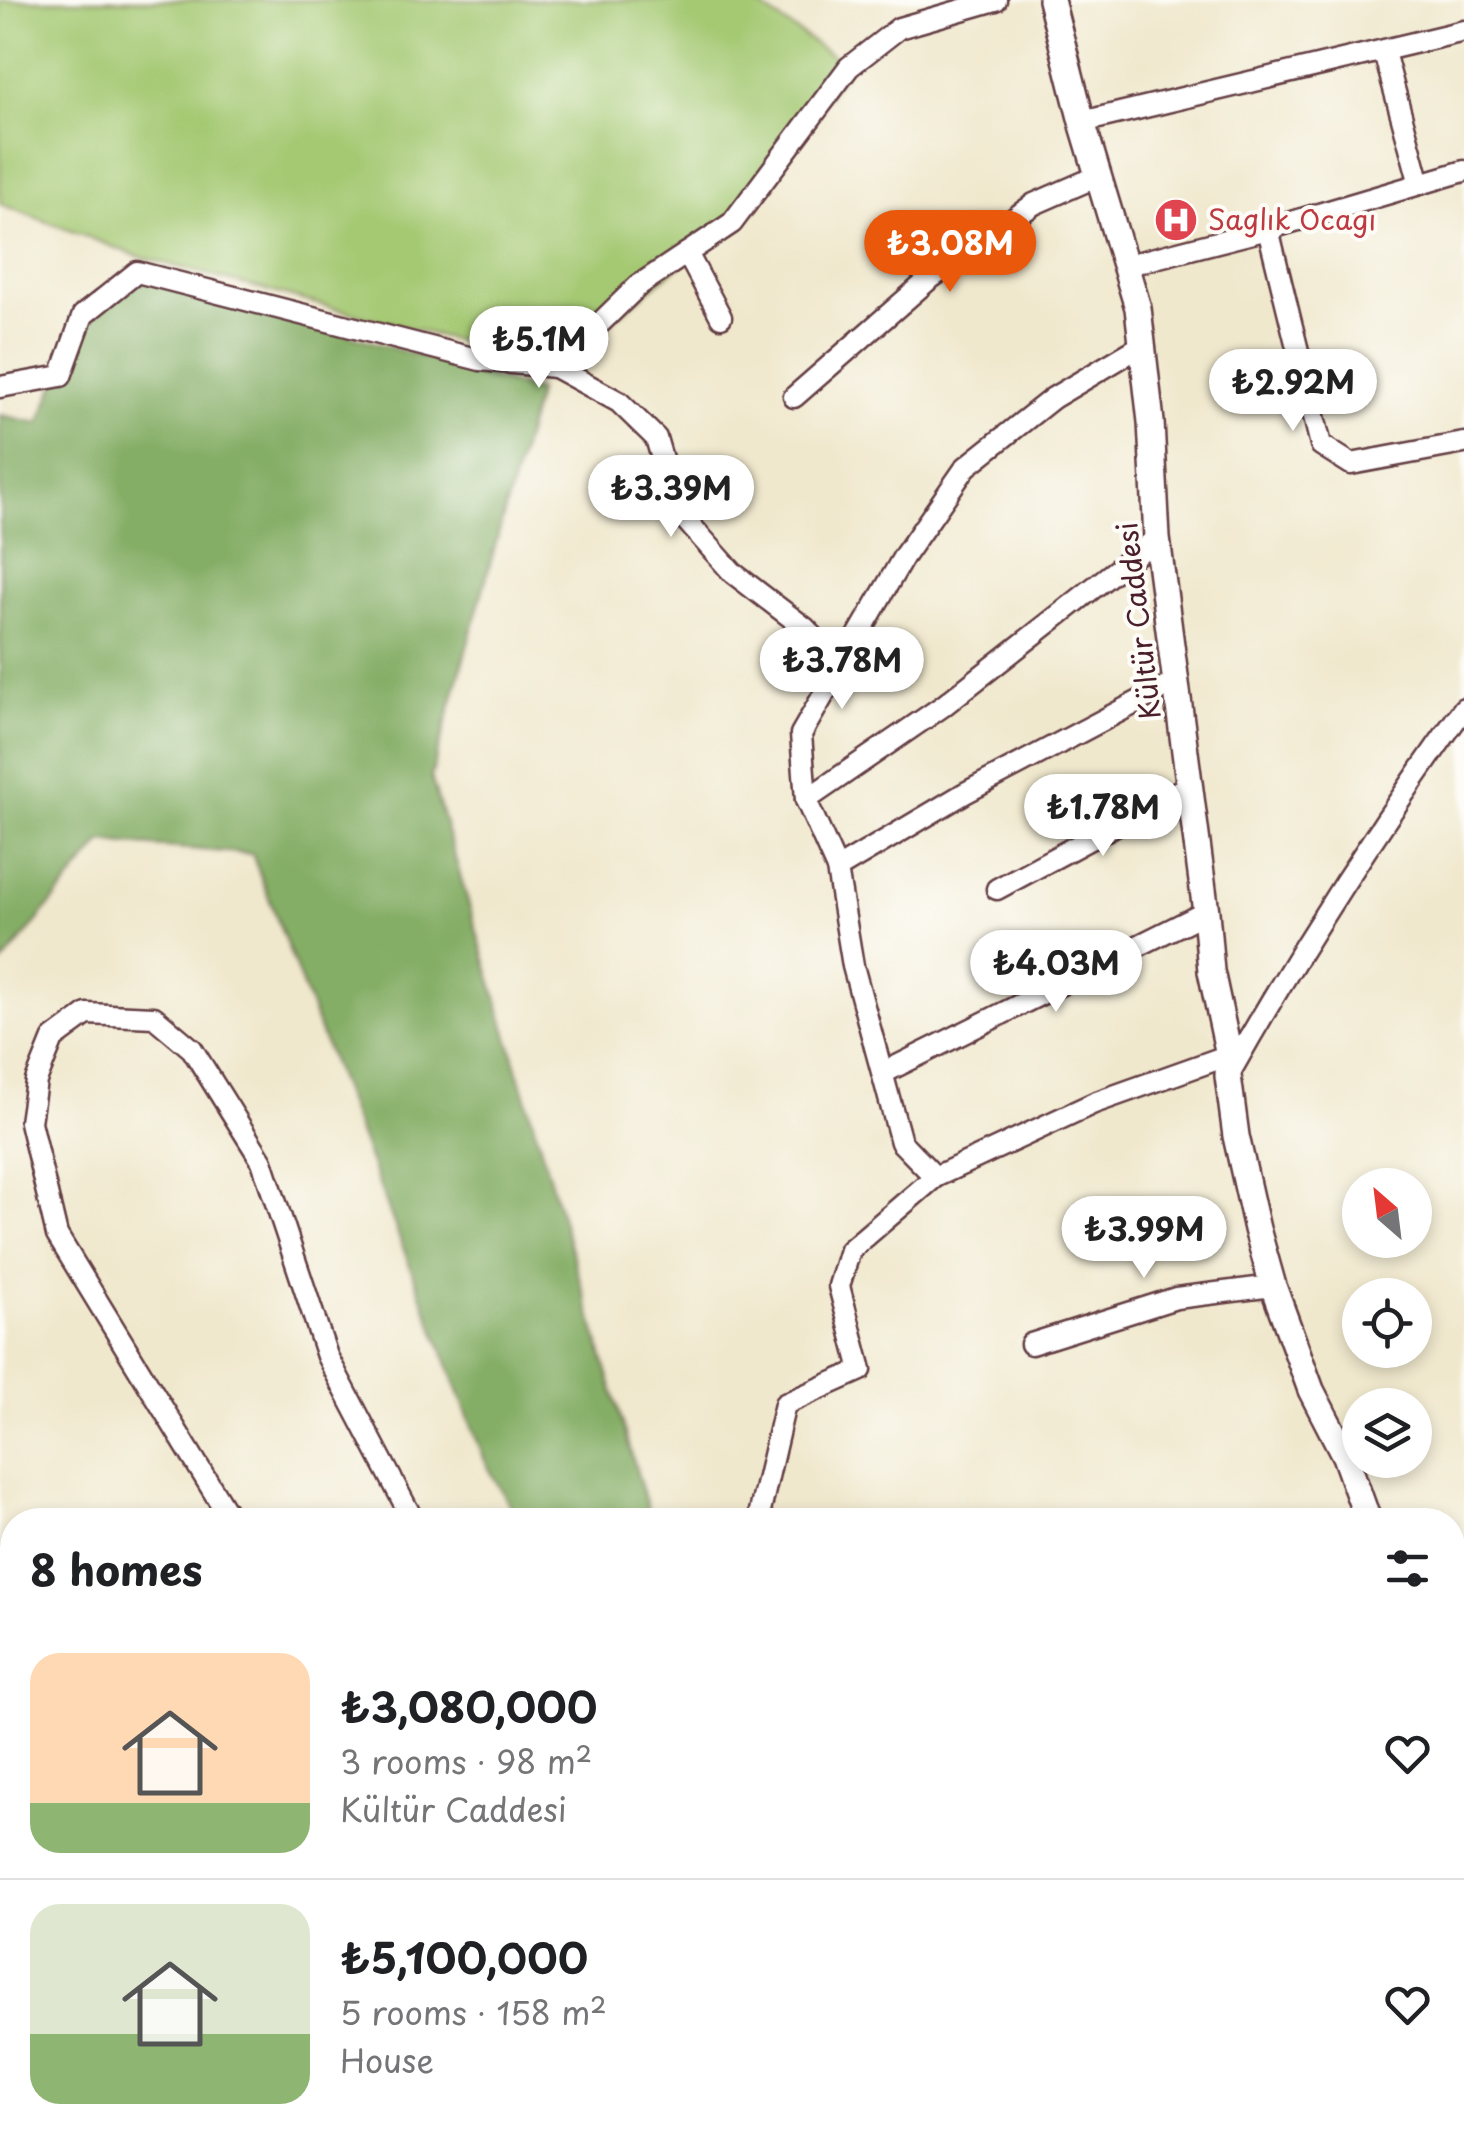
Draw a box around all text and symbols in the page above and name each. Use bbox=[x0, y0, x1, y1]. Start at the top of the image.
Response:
hospital icon: Saglık Ocagı bbox=[1153, 197, 1199, 243]
place label: Saglık Ocagı bbox=[1208, 197, 1376, 240]
pin: ₺3.08M bbox=[869, 210, 1031, 295]
text: ₺3.08M bbox=[886, 218, 1014, 266]
pin: ₺5.1M bbox=[469, 306, 609, 391]
text: ₺5.1M bbox=[491, 314, 587, 362]
pin: ₺2.92M bbox=[1212, 349, 1374, 434]
text: ₺2.92M bbox=[1231, 357, 1355, 405]
pin: ₺3.39M bbox=[590, 455, 752, 540]
text: ₺3.39M bbox=[610, 463, 732, 511]
street label: Kültür Caddesi bbox=[1104, 520, 1171, 722]
pin: ₺3.78M bbox=[761, 627, 923, 712]
text: ₺3.78M bbox=[782, 635, 902, 683]
pin: ₺1.78M bbox=[1022, 774, 1184, 859]
text: ₺1.78M bbox=[1046, 782, 1160, 830]
pin: ₺4.03M bbox=[975, 930, 1137, 1015]
text: ₺4.03M bbox=[992, 938, 1120, 986]
north arrow bbox=[1342, 1168, 1432, 1258]
map controls bbox=[1342, 1168, 1432, 1478]
pin: ₺3.99M bbox=[1063, 1196, 1225, 1281]
text: ₺3.99M bbox=[1084, 1204, 1204, 1252]
button: locate bbox=[1342, 1278, 1432, 1368]
button: layers bbox=[1342, 1388, 1432, 1478]
text: 8 homes bbox=[30, 1537, 203, 1600]
icon: filters bbox=[1380, 1541, 1435, 1596]
text: ₺3,080,000 bbox=[340, 1674, 597, 1737]
icon: home bbox=[110, 1693, 230, 1813]
icon: heart bbox=[1380, 1726, 1435, 1781]
text: 3 rooms · 98 m² bbox=[340, 1737, 592, 1785]
text: Kültür Caddesi bbox=[340, 1785, 567, 1833]
text: ₺5,100,000 bbox=[340, 1925, 588, 1988]
icon: home bbox=[110, 1944, 230, 2064]
icon: heart bbox=[1380, 1977, 1435, 2032]
text: 5 rooms · 158 m² bbox=[340, 1988, 607, 2036]
text: House bbox=[340, 2036, 434, 2084]

